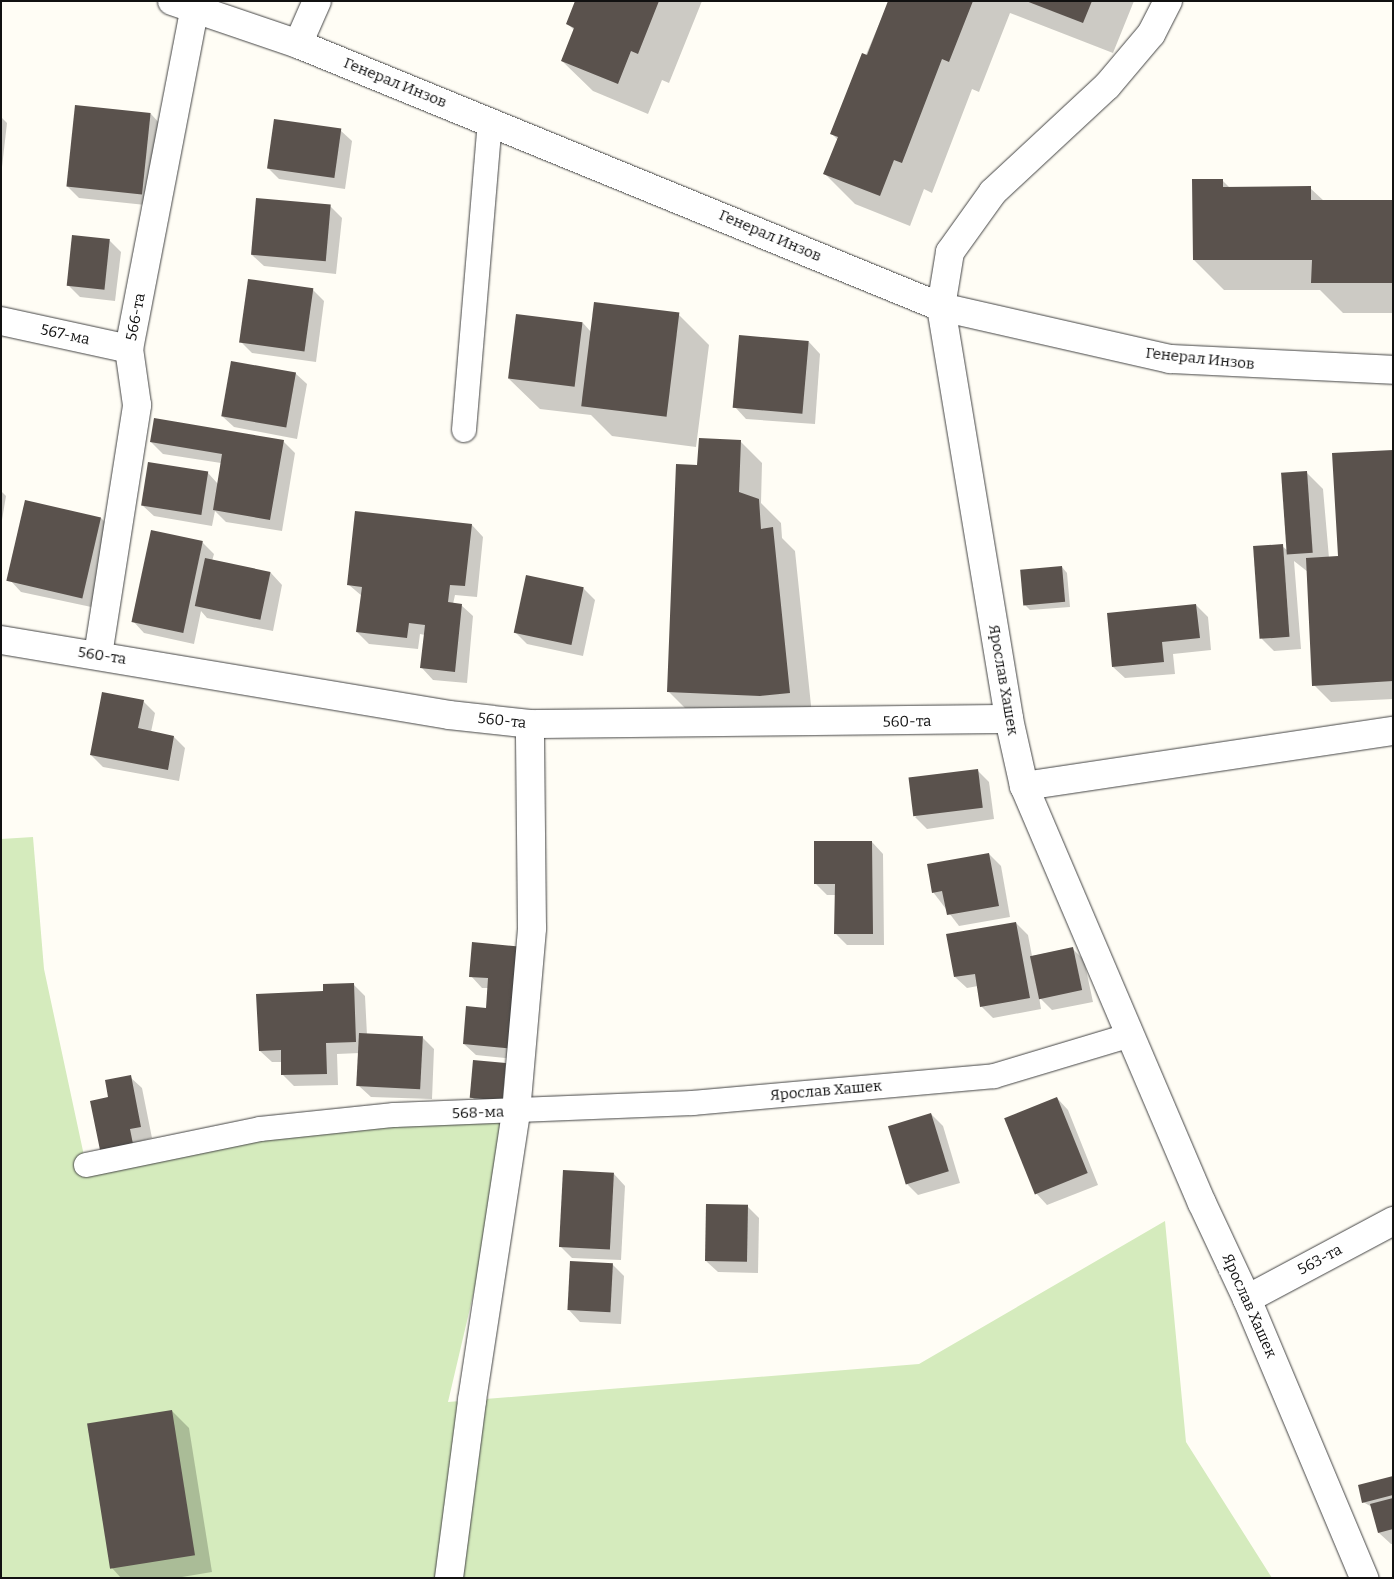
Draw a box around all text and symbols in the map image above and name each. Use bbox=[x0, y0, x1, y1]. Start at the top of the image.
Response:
street label: Генерал Инзов bbox=[341, 54, 449, 112]
street label: Генерал Инзов bbox=[716, 206, 824, 266]
street label: 566-та bbox=[123, 292, 149, 342]
street label: 567-ма bbox=[39, 321, 91, 349]
street label: Генерал Инзов bbox=[1145, 344, 1255, 374]
street label: Ярослав Хашек bbox=[984, 623, 1022, 737]
street label: 560-та bbox=[77, 643, 127, 669]
street label: 560-та bbox=[477, 710, 527, 732]
street label: 560-та bbox=[882, 713, 932, 731]
street label: Ярослав Хашек bbox=[769, 1077, 883, 1105]
street label: 568-ма bbox=[452, 1103, 504, 1123]
street label: 563-та bbox=[1295, 1241, 1345, 1279]
street label: Ярослав Хашек bbox=[1218, 1251, 1280, 1361]

